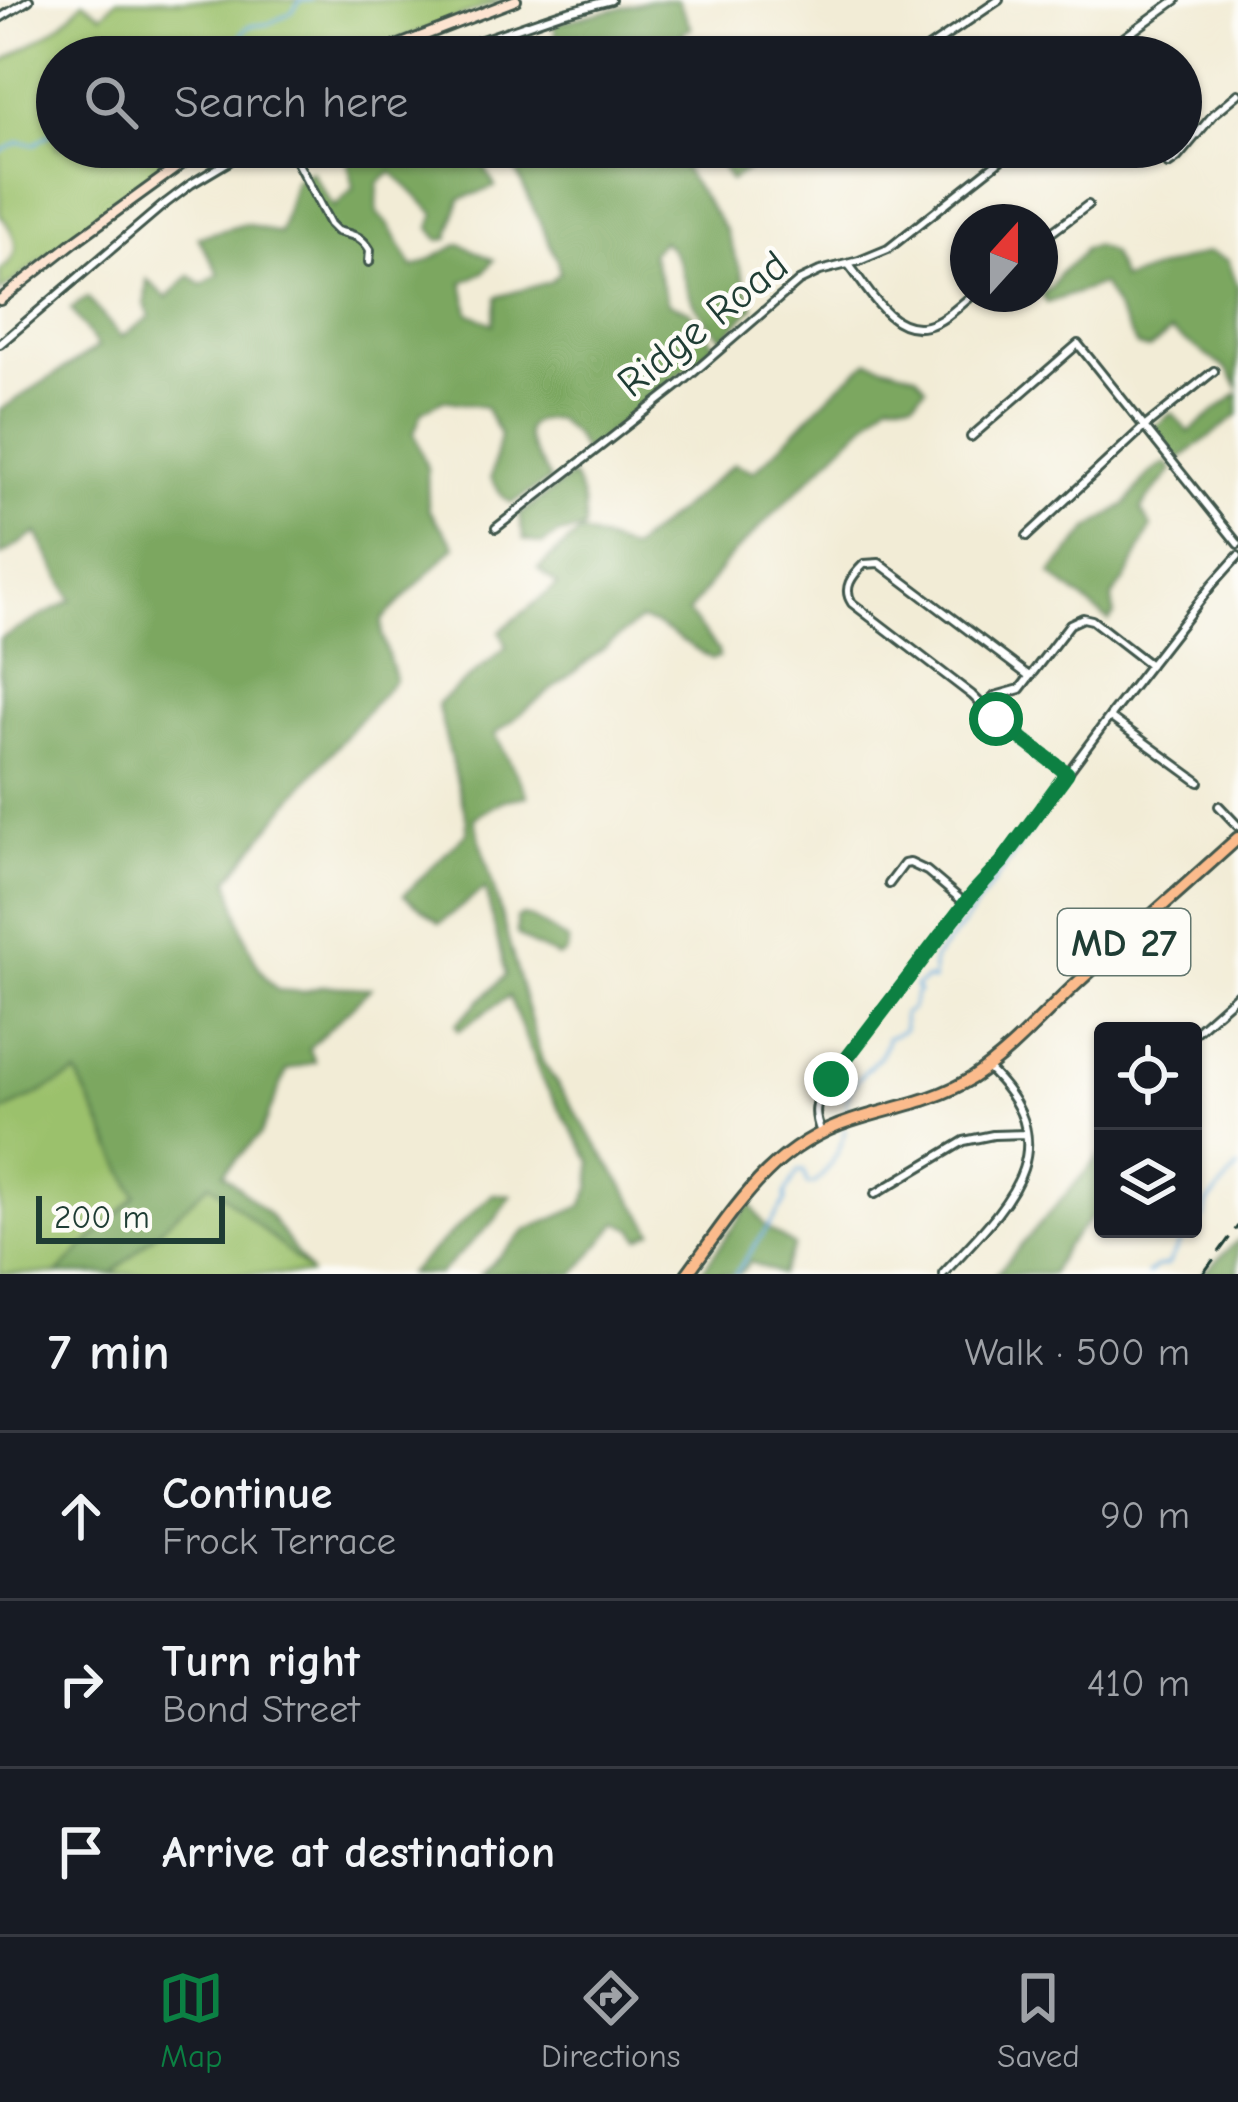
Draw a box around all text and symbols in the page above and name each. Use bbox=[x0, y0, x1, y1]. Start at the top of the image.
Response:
search box bbox=[36, 36, 1202, 168]
icon: search bbox=[78, 69, 144, 135]
text: Search here bbox=[174, 76, 408, 128]
north arrow bbox=[950, 204, 1058, 312]
street label: Ridge Road bbox=[608, 241, 798, 408]
route start bbox=[969, 692, 1023, 746]
road number: MD 27 bbox=[1058, 909, 1190, 975]
map controls bbox=[1094, 1022, 1202, 1238]
button: locate bbox=[1094, 1022, 1202, 1130]
route end bbox=[804, 1052, 858, 1106]
button: layers bbox=[1094, 1130, 1202, 1238]
scale bar bbox=[36, 1190, 225, 1243]
text: 200 m bbox=[54, 1198, 150, 1236]
text: 7 min bbox=[48, 1323, 170, 1382]
text: Walk · 500 m bbox=[964, 1330, 1190, 1375]
text: Continue bbox=[162, 1467, 332, 1519]
icon: ahead bbox=[48, 1483, 114, 1549]
text: 90 m bbox=[1100, 1493, 1190, 1538]
text: Frock Terrace bbox=[162, 1519, 396, 1564]
text: Turn right bbox=[162, 1635, 360, 1687]
icon: right bbox=[48, 1651, 114, 1717]
text: 410 m bbox=[1087, 1661, 1190, 1706]
text: Bond Street bbox=[162, 1687, 360, 1732]
icon: arrive bbox=[48, 1819, 114, 1885]
text: Arrive at destination bbox=[162, 1826, 555, 1878]
tab: Map bbox=[158, 1965, 224, 2075]
tab: Directions bbox=[541, 1965, 681, 2075]
tab: Saved bbox=[997, 1965, 1080, 2075]

